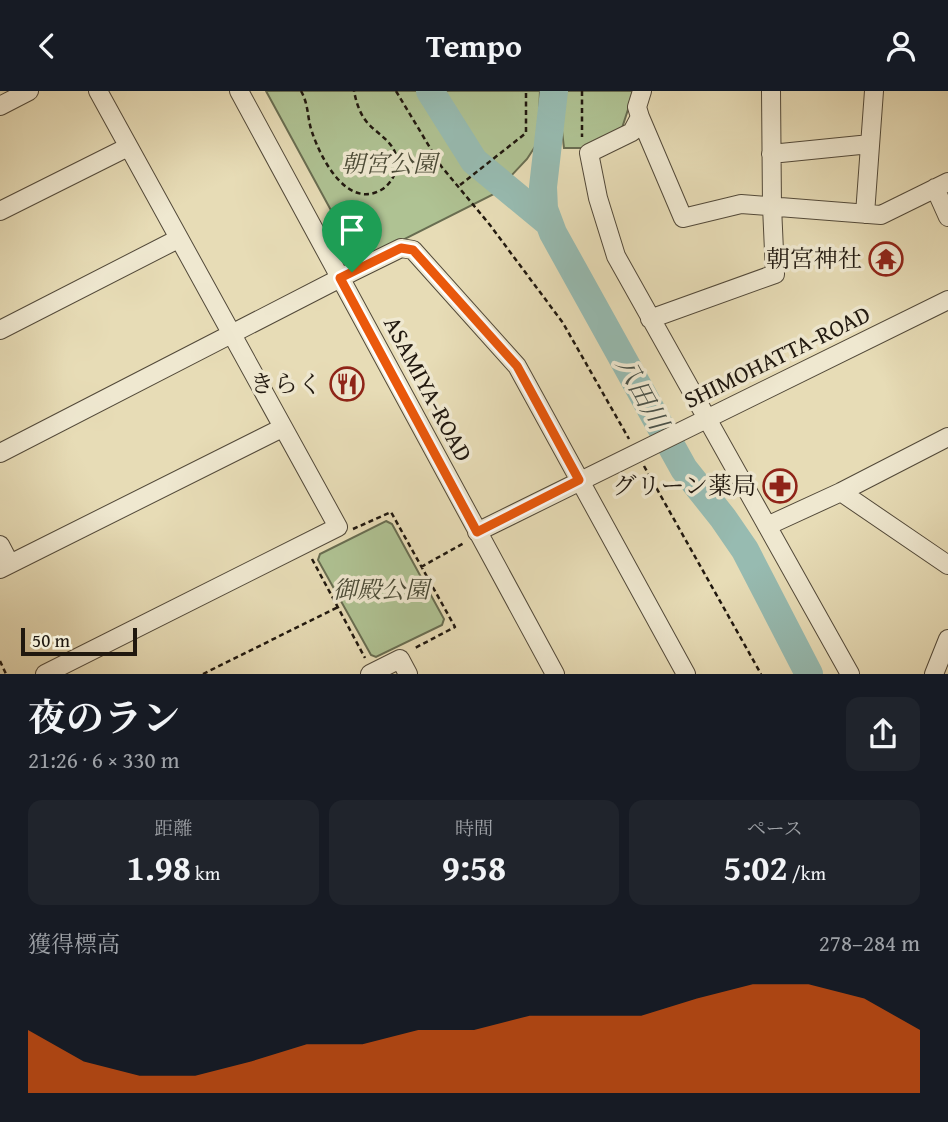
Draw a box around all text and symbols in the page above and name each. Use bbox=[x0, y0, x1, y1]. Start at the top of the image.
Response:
text: Tempo bbox=[426, 22, 522, 69]
icon: back bbox=[28, 27, 66, 65]
icon: person bbox=[882, 27, 920, 65]
park label: 朝宮公園 bbox=[341, 146, 441, 181]
pin bbox=[322, 200, 382, 272]
icon: arrive bbox=[333, 211, 371, 249]
temple icon: 朝宮神社 bbox=[867, 240, 905, 278]
place label: 朝宮神社 bbox=[766, 241, 862, 276]
street label: SHIMOHATTA-ROAD bbox=[678, 296, 876, 417]
street label: ASAMIYA-ROAD bbox=[375, 310, 481, 468]
water label: 八田川 bbox=[606, 349, 680, 439]
restaurant icon: きらく bbox=[328, 365, 366, 403]
place label: きらく bbox=[250, 366, 322, 401]
pharmacy icon: グリーン薬局 bbox=[761, 467, 799, 505]
place label: グリーン薬局 bbox=[612, 468, 756, 503]
park label: 御殿公園 bbox=[333, 572, 433, 607]
scale bar bbox=[21, 625, 136, 657]
text: 50 m bbox=[32, 626, 70, 654]
text: 夜のラン bbox=[28, 689, 180, 745]
button: share bbox=[846, 697, 920, 771]
text: 21:26 · 6 × 330 m bbox=[28, 743, 180, 776]
text: 距離 bbox=[154, 814, 192, 842]
text: 時間 bbox=[455, 814, 493, 842]
text: ペース bbox=[747, 814, 803, 842]
text: 1.98 bbox=[127, 842, 191, 893]
text: 9:58 bbox=[442, 842, 506, 893]
text: 5:02 bbox=[723, 842, 788, 893]
text: km bbox=[191, 859, 220, 887]
text: /km bbox=[788, 859, 826, 887]
text: 278–284 m bbox=[819, 926, 920, 959]
text: 獲得標高 bbox=[28, 927, 120, 960]

